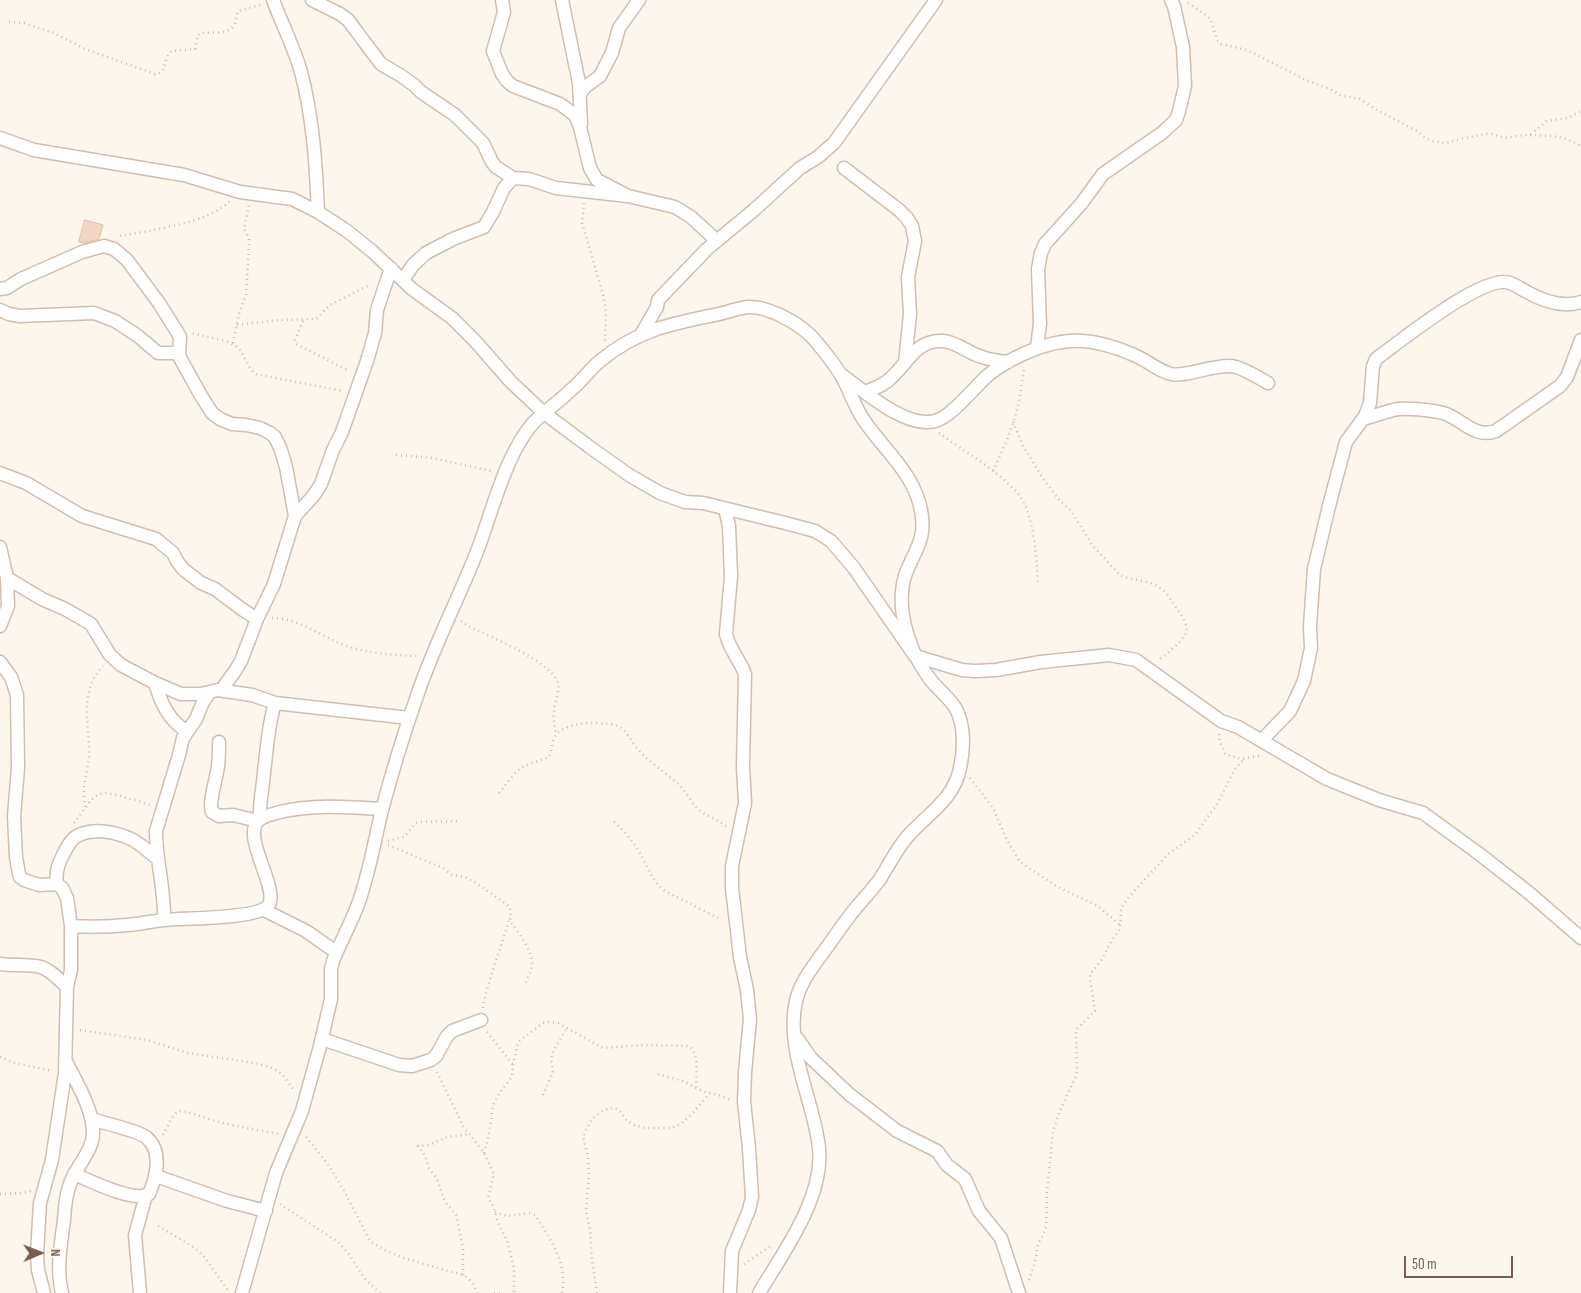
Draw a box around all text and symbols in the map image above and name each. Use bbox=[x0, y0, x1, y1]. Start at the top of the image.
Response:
north arrow bbox=[15, 1228, 65, 1278]
scale bar bbox=[1406, 1246, 1515, 1278]
text: N bbox=[47, 1249, 64, 1257]
text: 50 m bbox=[1412, 1255, 1437, 1274]

